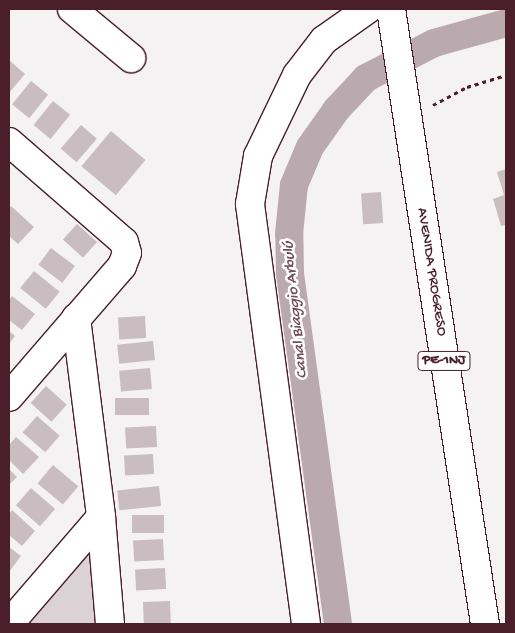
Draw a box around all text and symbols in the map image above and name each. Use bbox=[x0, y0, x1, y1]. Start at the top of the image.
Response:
street label: AVENIDA PROGRESO bbox=[412, 206, 450, 338]
water label: Canal Biaggio Arbulú bbox=[280, 241, 314, 379]
road number: PE-1NJ bbox=[416, 350, 472, 372]

